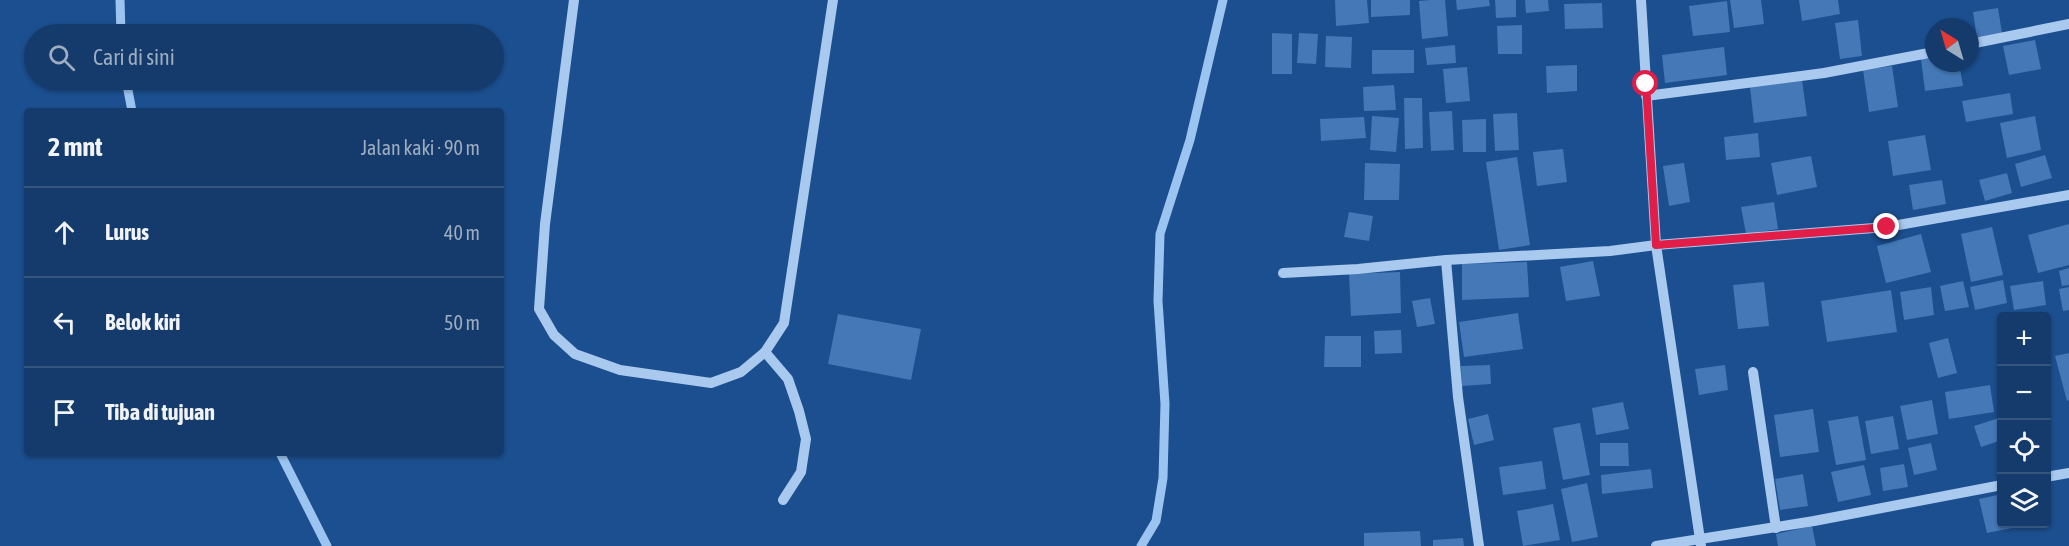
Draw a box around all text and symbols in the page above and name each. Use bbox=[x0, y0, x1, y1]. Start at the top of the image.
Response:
north arrow bbox=[1925, 18, 1979, 72]
search box bbox=[24, 24, 504, 90]
icon: search bbox=[45, 41, 78, 74]
text: Cari di sini bbox=[93, 44, 175, 70]
route start bbox=[1632, 70, 1658, 96]
text: 2 mnt bbox=[48, 132, 103, 162]
text: Jalan kaki · 90 m bbox=[361, 136, 480, 159]
route end bbox=[1873, 213, 1899, 239]
icon: ahead bbox=[48, 216, 81, 249]
text: Lurus bbox=[105, 219, 149, 245]
text: 40 m bbox=[444, 221, 480, 244]
icon: left bbox=[48, 306, 81, 339]
text: Belok kiri bbox=[105, 309, 180, 335]
text: 50 m bbox=[444, 311, 480, 334]
map controls bbox=[1997, 312, 2051, 528]
button: + bbox=[1997, 312, 2051, 366]
button: − bbox=[1997, 366, 2051, 420]
icon: arrive bbox=[48, 396, 81, 429]
text: Tiba di tujuan bbox=[105, 399, 215, 425]
button: locate bbox=[1997, 420, 2051, 474]
button: layers bbox=[1997, 474, 2051, 528]

